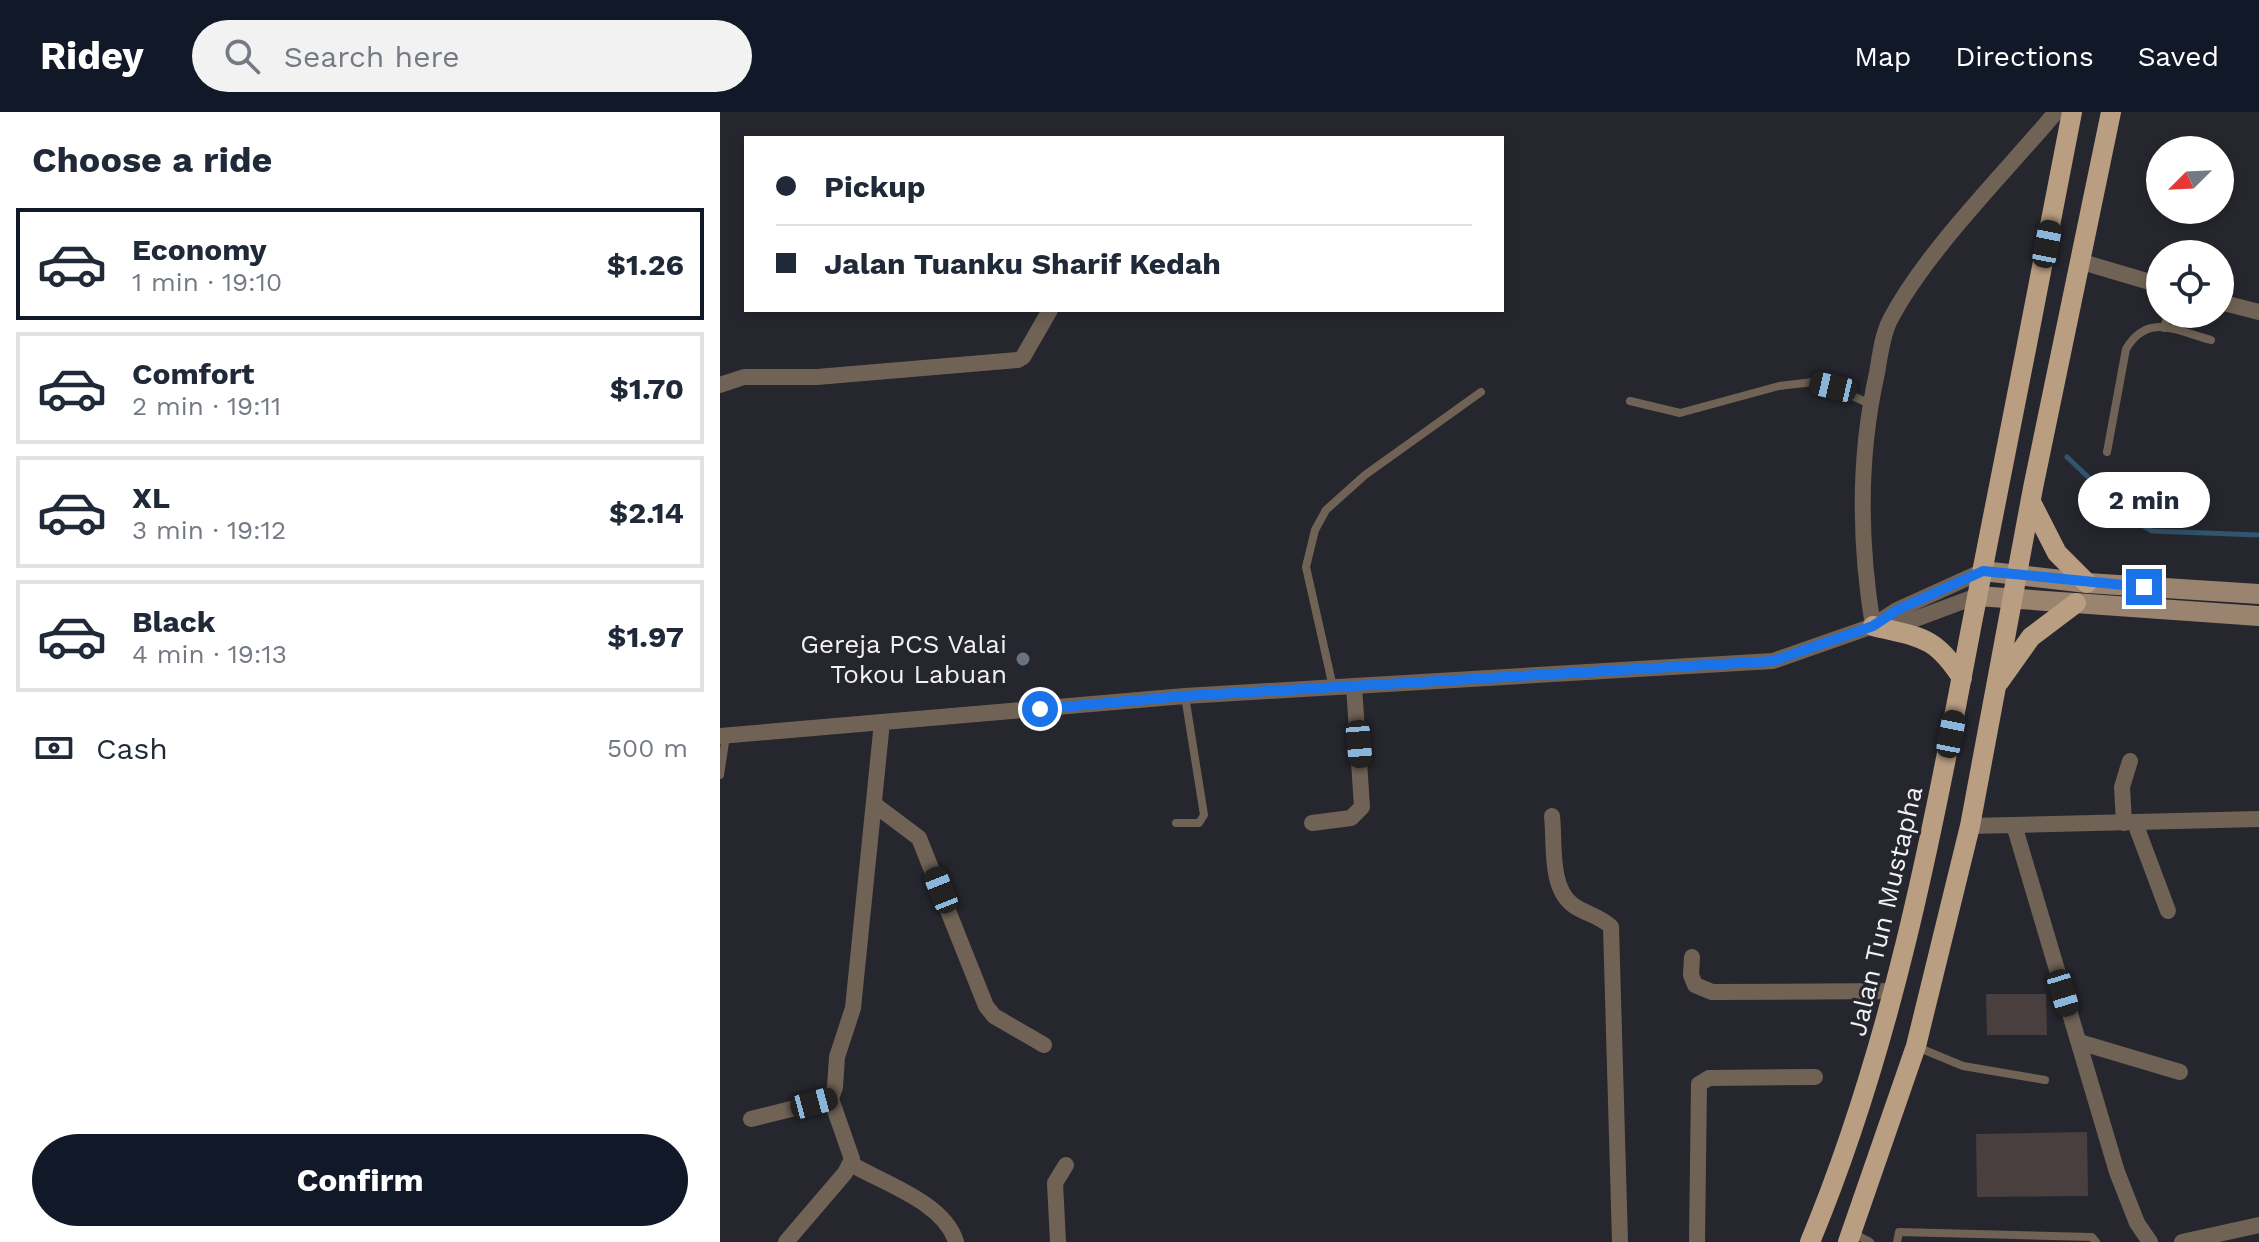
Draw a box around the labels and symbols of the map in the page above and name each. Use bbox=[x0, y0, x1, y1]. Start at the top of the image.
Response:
north arrow bbox=[2146, 136, 2234, 224]
car bbox=[2031, 218, 2063, 270]
car bbox=[1807, 370, 1859, 404]
callout: 2 min bbox=[2078, 471, 2210, 527]
route end bbox=[2126, 569, 2162, 605]
place label: Gereja PCS Valai Tokou Labuan bbox=[800, 629, 1007, 689]
marker: Gereja PCS Valai Tokou Labuan bbox=[1014, 650, 1032, 668]
route start bbox=[1022, 691, 1058, 727]
car bbox=[1935, 708, 1967, 760]
car bbox=[1345, 719, 1373, 769]
street label: Jalan Tun Mustapha bbox=[1842, 783, 1928, 1039]
car bbox=[921, 863, 961, 917]
car bbox=[2045, 967, 2081, 1019]
car bbox=[788, 1085, 840, 1121]

